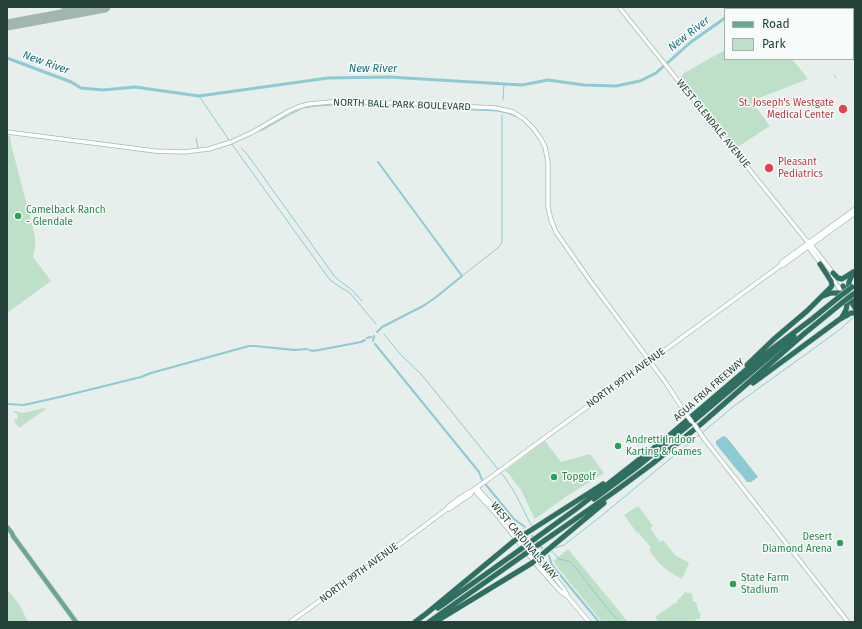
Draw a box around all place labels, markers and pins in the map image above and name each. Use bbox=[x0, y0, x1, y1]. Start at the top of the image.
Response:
place label: St. Joseph's Westgate Medical Center bbox=[739, 97, 834, 120]
marker: St. Joseph's Westgate Medical Center bbox=[837, 103, 849, 115]
place label: Pleasant Pediatrics bbox=[778, 156, 823, 180]
marker: Pleasant Pediatrics bbox=[763, 162, 775, 174]
place label: Camelback Ranch - Glendale bbox=[26, 204, 106, 228]
marker: Camelback Ranch - Glendale bbox=[13, 211, 23, 221]
place label: Andretti Indoor Karting & Games bbox=[626, 434, 702, 458]
marker: Andretti Indoor Karting & Games bbox=[613, 441, 623, 451]
place label: Topgolf bbox=[562, 471, 596, 483]
marker: Topgolf bbox=[549, 472, 559, 482]
place label: Desert Diamond Arena bbox=[762, 531, 832, 554]
marker: Desert Diamond Arena bbox=[835, 538, 845, 548]
place label: State Farm Stadium bbox=[741, 572, 789, 596]
marker: State Farm Stadium bbox=[728, 579, 738, 589]

